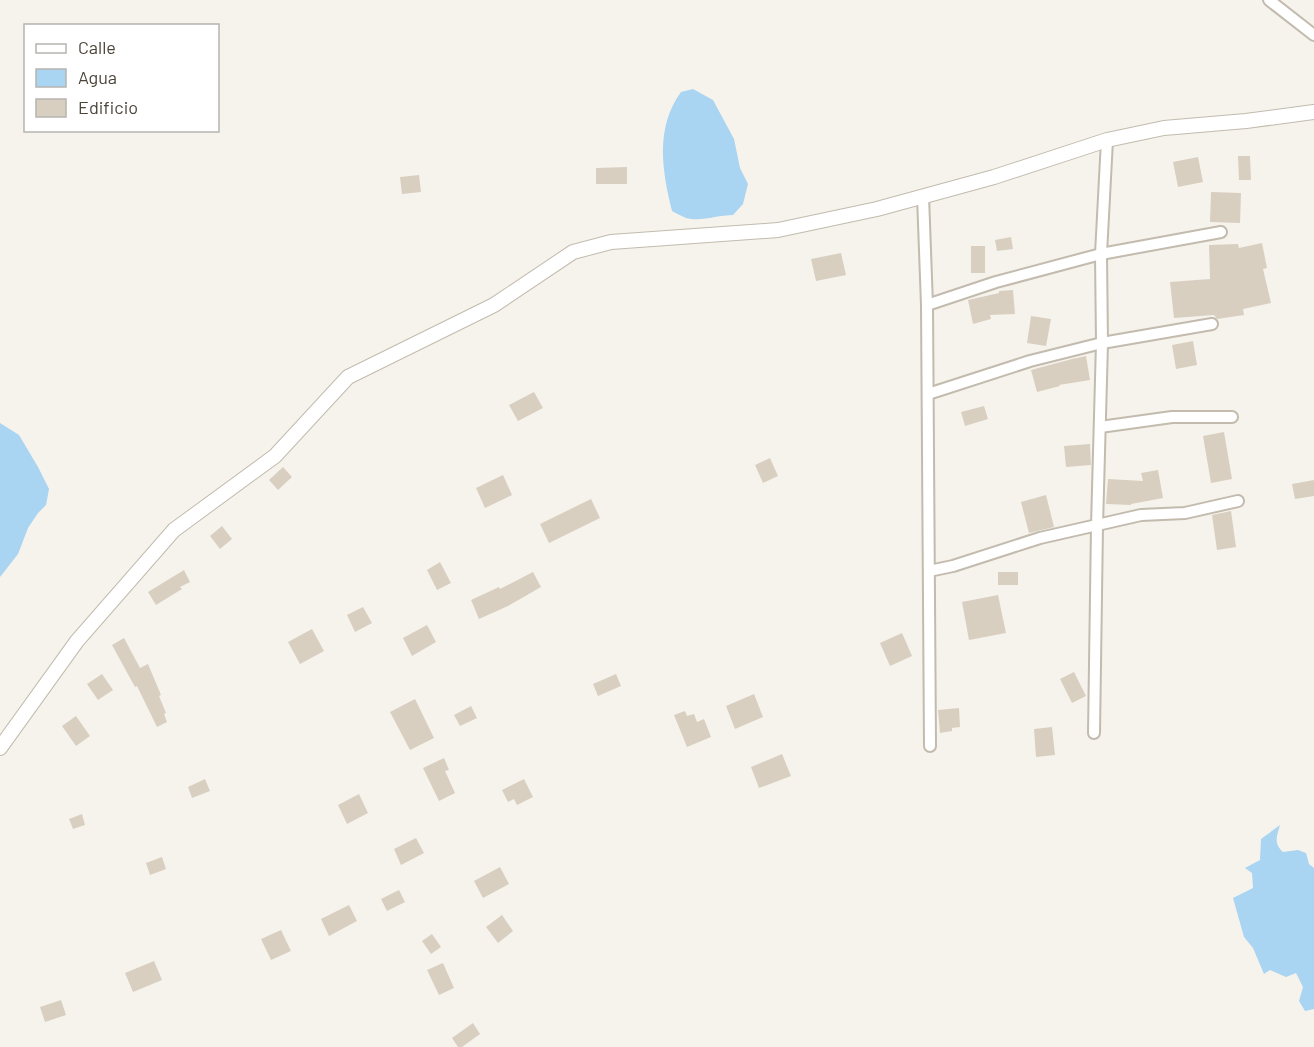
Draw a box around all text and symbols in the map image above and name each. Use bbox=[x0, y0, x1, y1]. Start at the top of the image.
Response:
legend bbox=[24, 24, 219, 132]
text: Calle bbox=[78, 36, 116, 58]
text: Agua bbox=[78, 66, 117, 88]
text: Edificio bbox=[78, 96, 138, 118]

